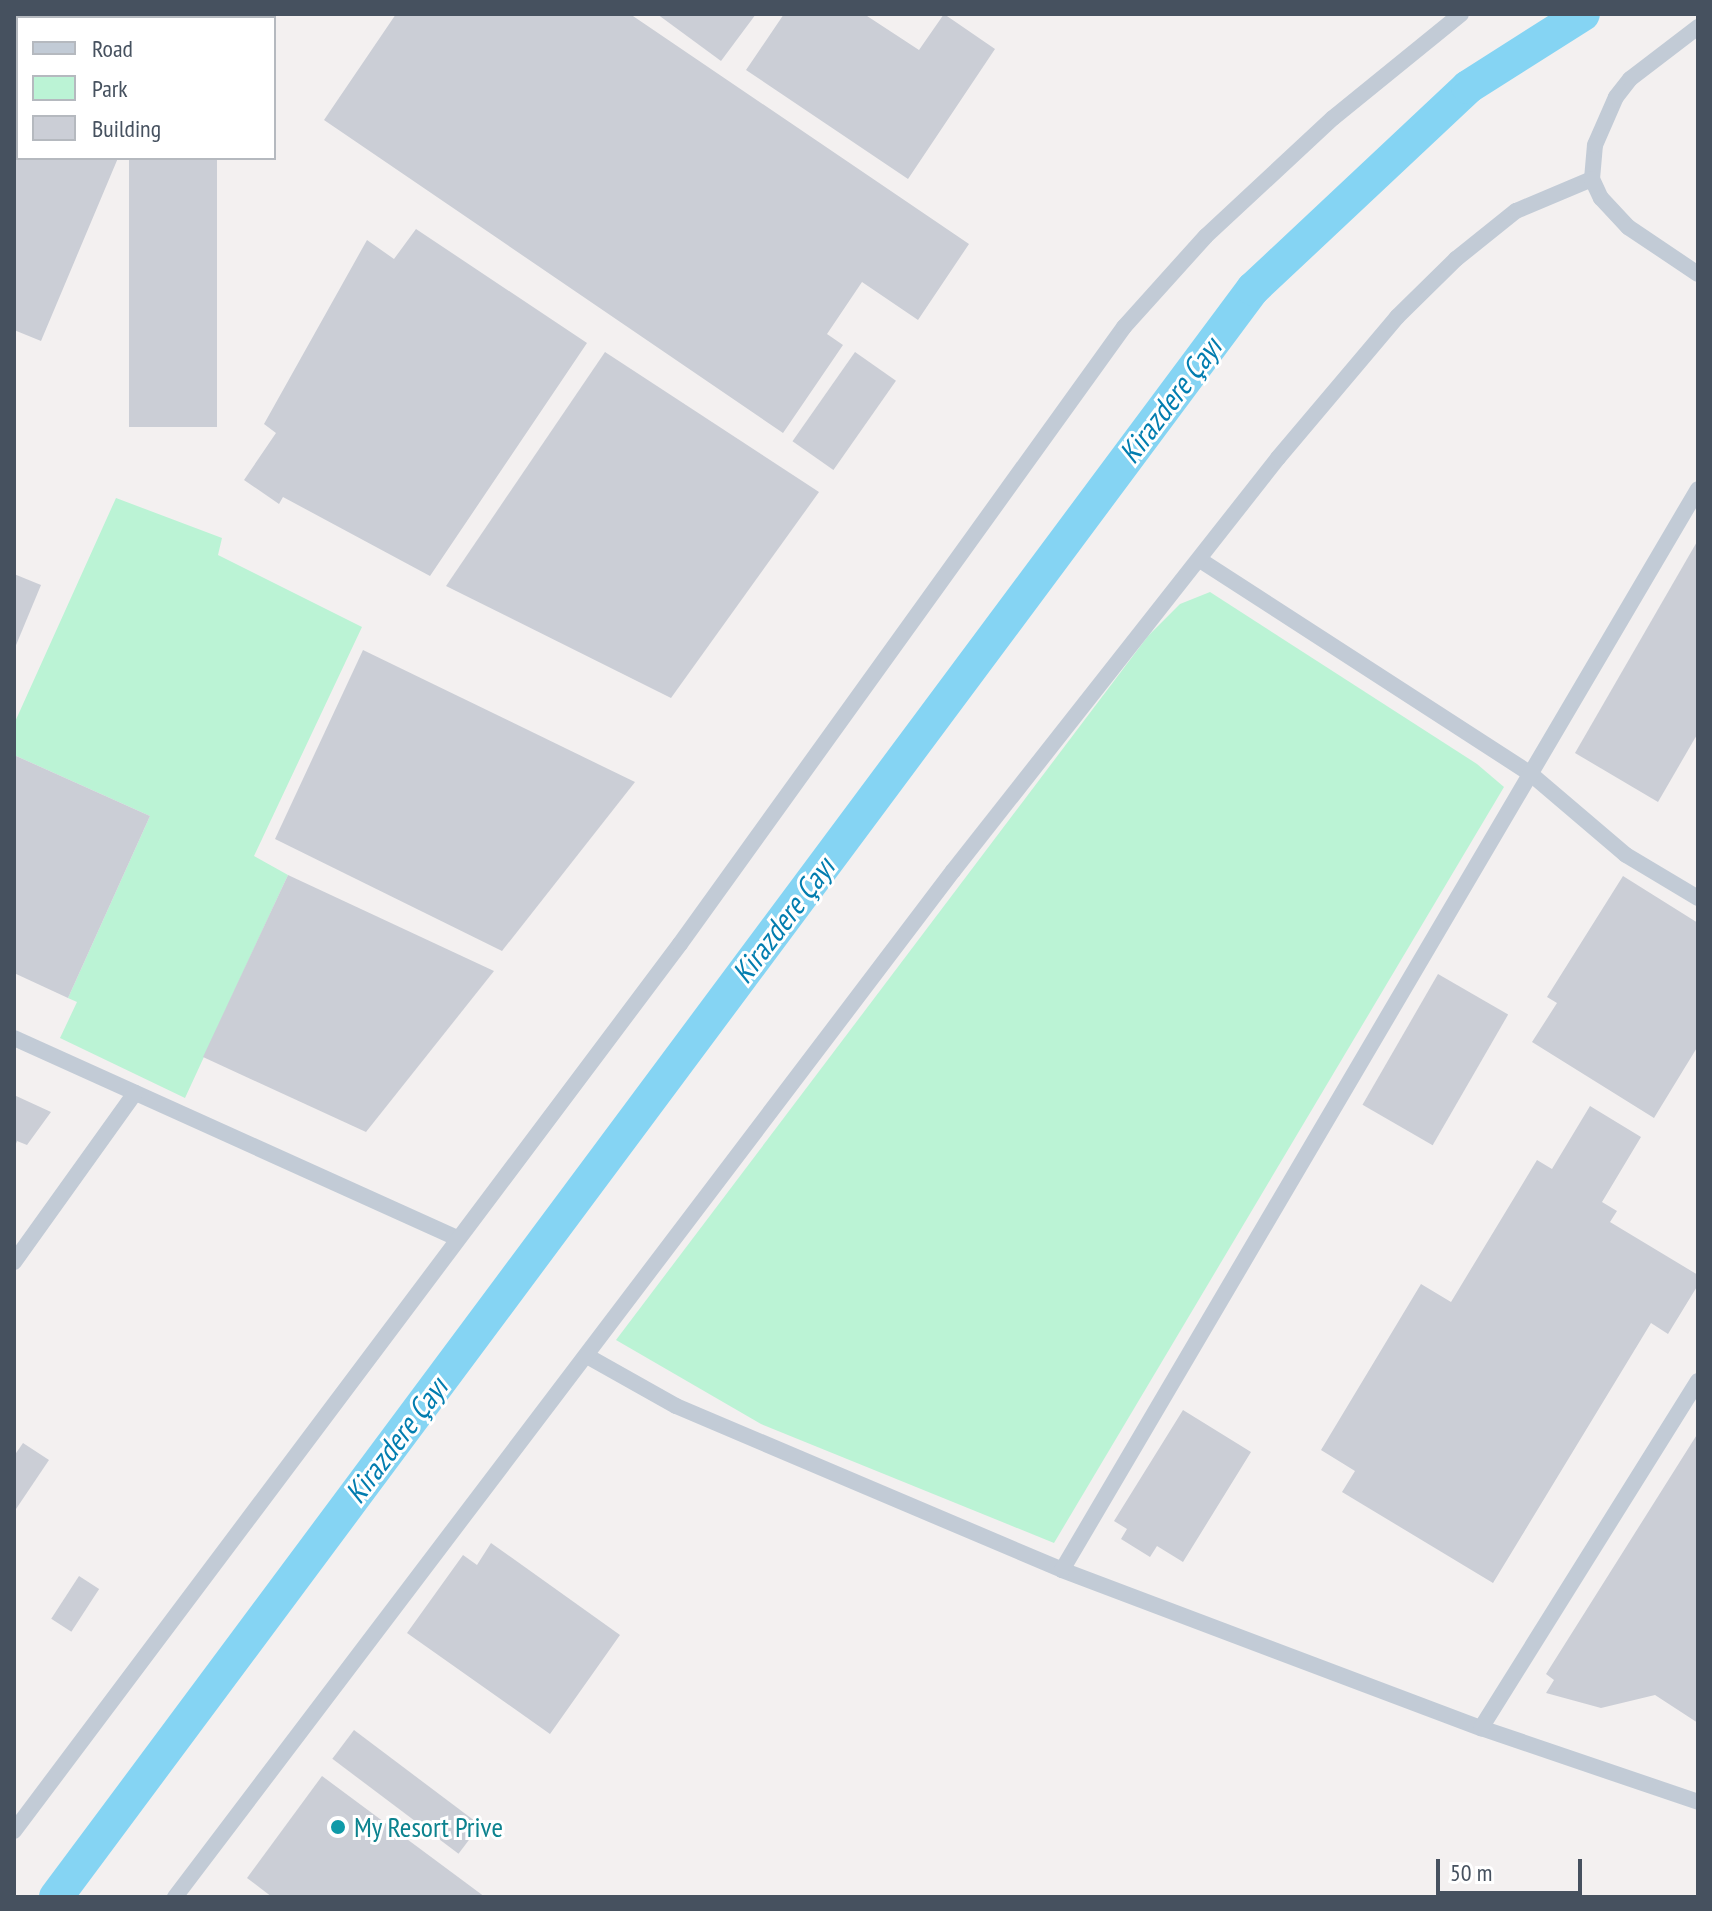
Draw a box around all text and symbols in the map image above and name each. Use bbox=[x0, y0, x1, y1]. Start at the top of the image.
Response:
legend bbox=[16, 16, 276, 160]
text: Road bbox=[92, 33, 133, 64]
text: Park bbox=[92, 73, 128, 104]
text: Building bbox=[92, 113, 161, 144]
water label: Kirazdere Çayı bbox=[1111, 330, 1229, 470]
water label: Kirazdere Çayı bbox=[724, 850, 842, 990]
water label: Kirazdere Çayı bbox=[337, 1370, 455, 1510]
place label: My Resort Prive bbox=[354, 1810, 504, 1844]
marker: My Resort Prive bbox=[329, 1818, 347, 1836]
scale bar bbox=[1440, 1843, 1586, 1893]
text: 50 m bbox=[1450, 1857, 1492, 1888]

